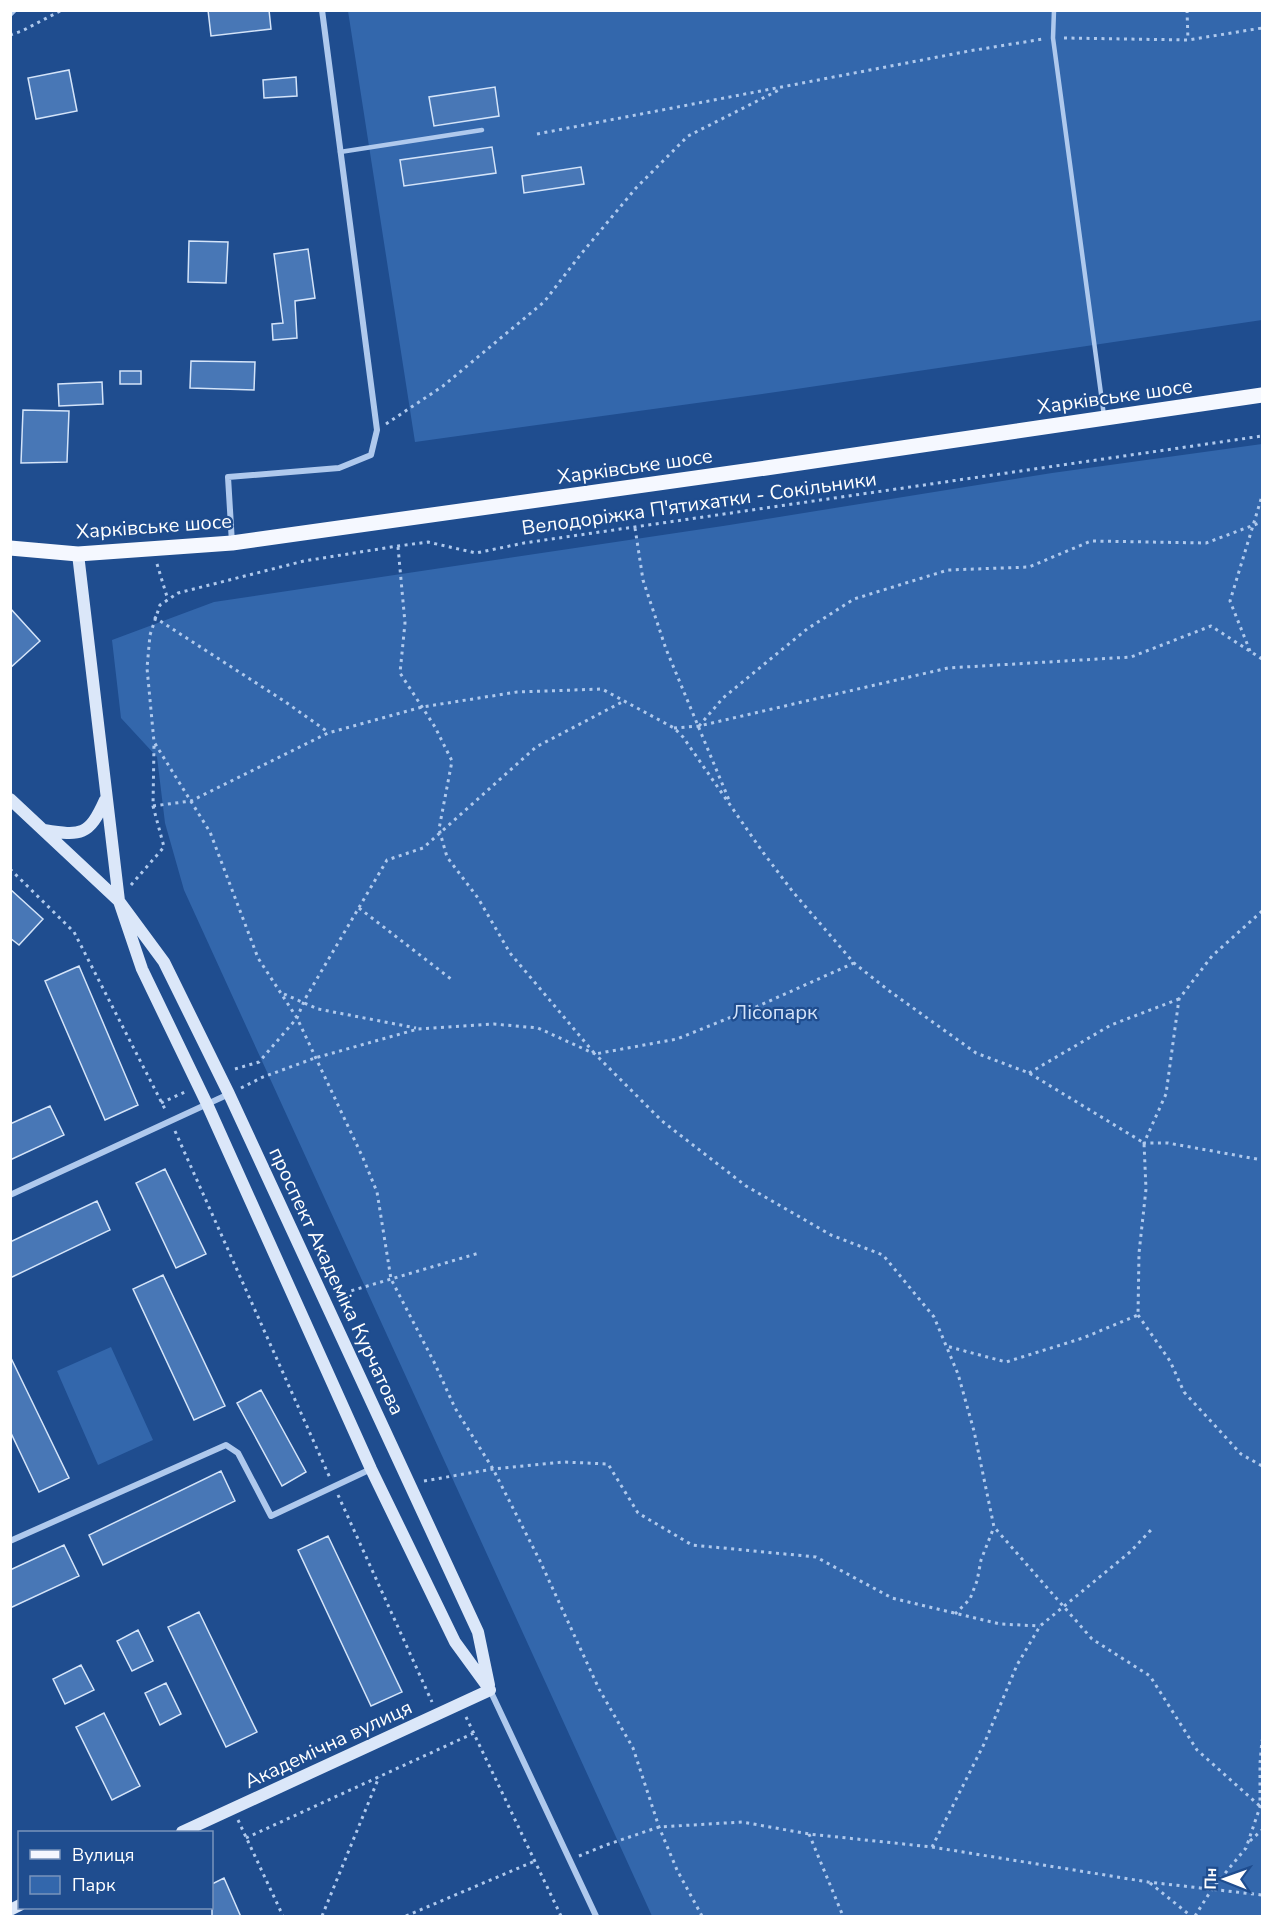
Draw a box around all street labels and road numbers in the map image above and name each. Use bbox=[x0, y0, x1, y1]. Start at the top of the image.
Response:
street label: Харківське шосе bbox=[1036, 372, 1194, 421]
street label: Харківське шосе bbox=[556, 442, 714, 491]
street label: Велодоріжка П'ятихатки - Сокільники bbox=[520, 465, 878, 542]
street label: Харківське шосе bbox=[75, 508, 233, 545]
street label: проспект Академіка Курчатова bbox=[262, 1143, 411, 1420]
street label: Академічна вулиця bbox=[240, 1694, 416, 1795]

